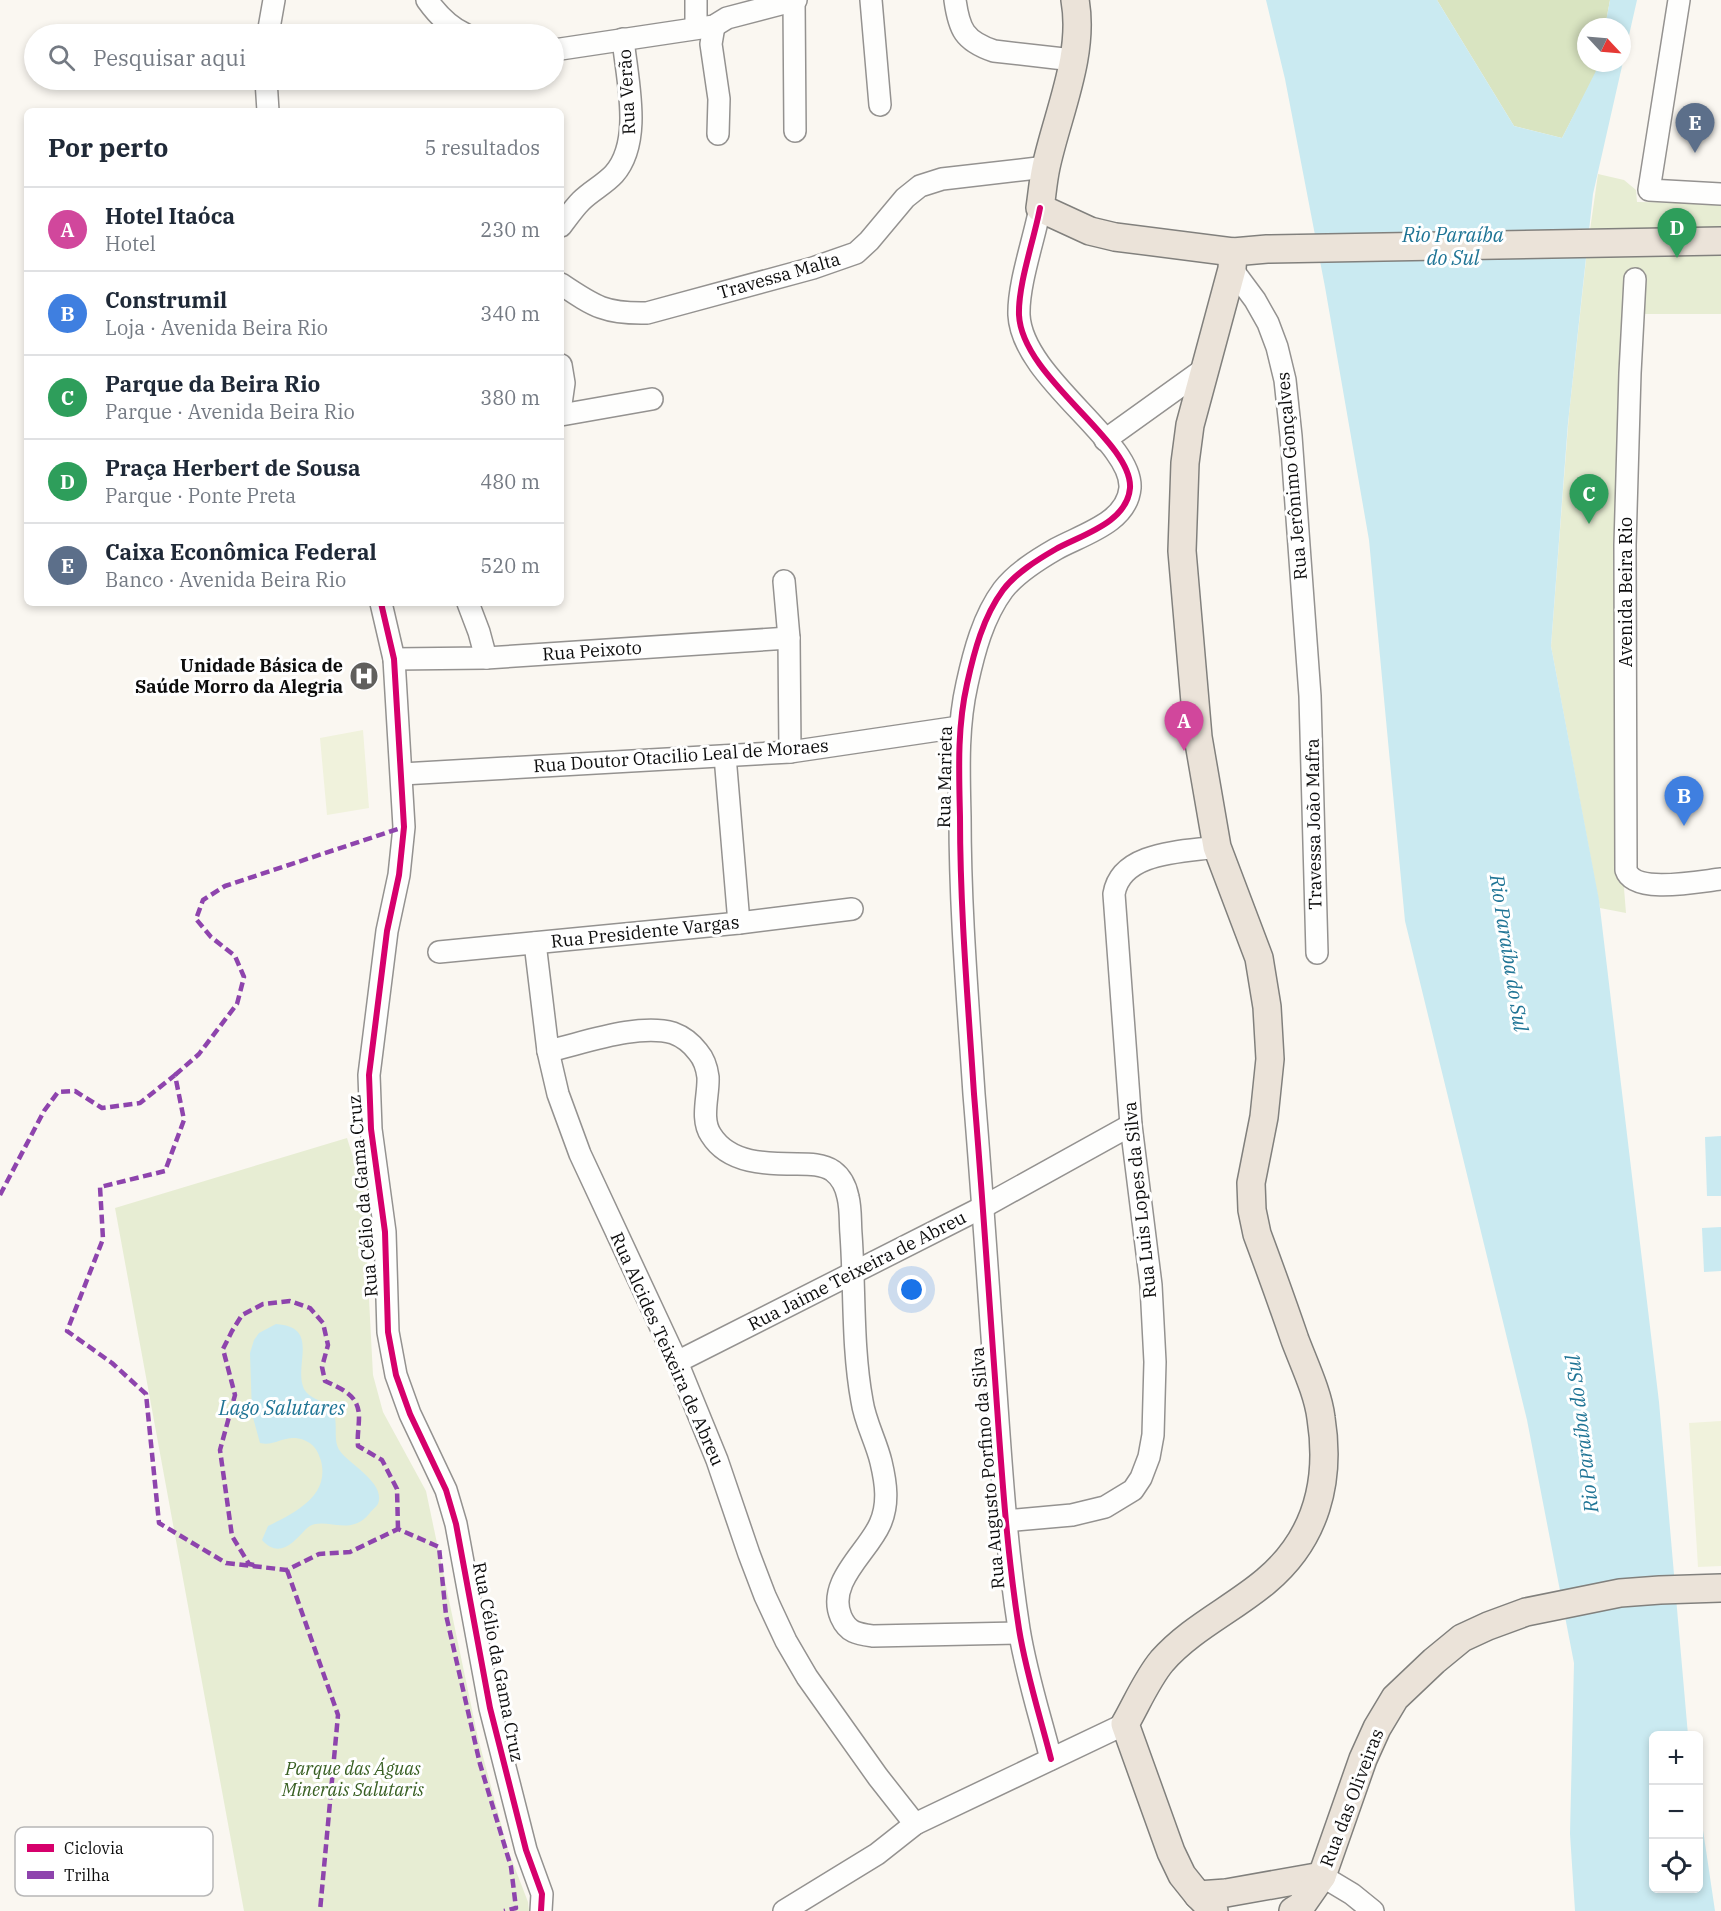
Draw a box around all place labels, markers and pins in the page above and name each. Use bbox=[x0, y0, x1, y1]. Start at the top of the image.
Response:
pin: E bbox=[1676, 104, 1714, 153]
pin: D bbox=[1658, 208, 1696, 258]
pin: C bbox=[1570, 474, 1608, 524]
place label: Unidade Básica de Saúde Morro da Alegria bbox=[135, 654, 343, 698]
hospital icon: Unidade Básica de Saúde Morro da Alegria bbox=[348, 660, 380, 692]
pin: A bbox=[1164, 702, 1204, 751]
pin: B bbox=[1664, 776, 1704, 826]

